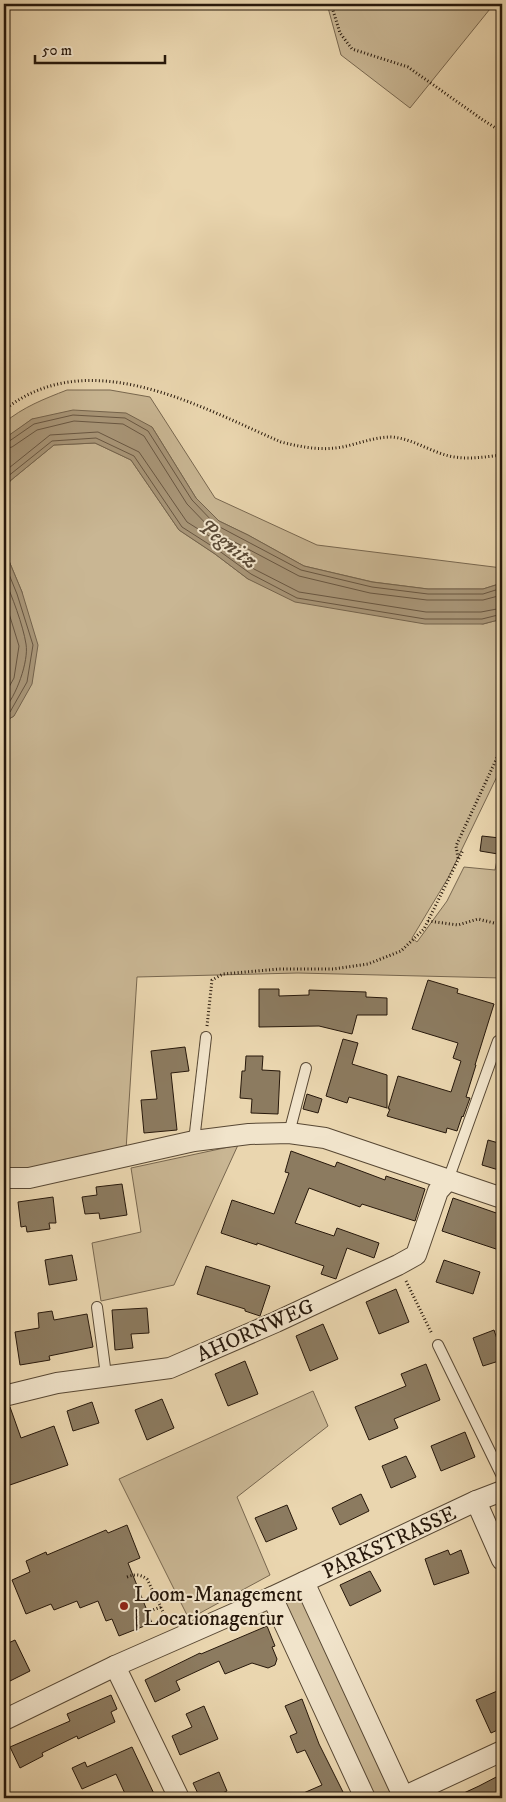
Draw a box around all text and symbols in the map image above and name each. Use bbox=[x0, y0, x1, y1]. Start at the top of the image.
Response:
scale bar bbox=[35, 32, 165, 64]
text: 50 m bbox=[42, 41, 72, 60]
water label: Pegnitz bbox=[193, 513, 263, 575]
street label: AHORNWEG bbox=[193, 1293, 318, 1368]
street label: PARKSTRASSE bbox=[318, 1500, 461, 1585]
place label: Loom-Management | Locationagentur bbox=[134, 1582, 303, 1632]
marker: Loom-Management | Locationagentur bbox=[118, 1600, 130, 1612]

